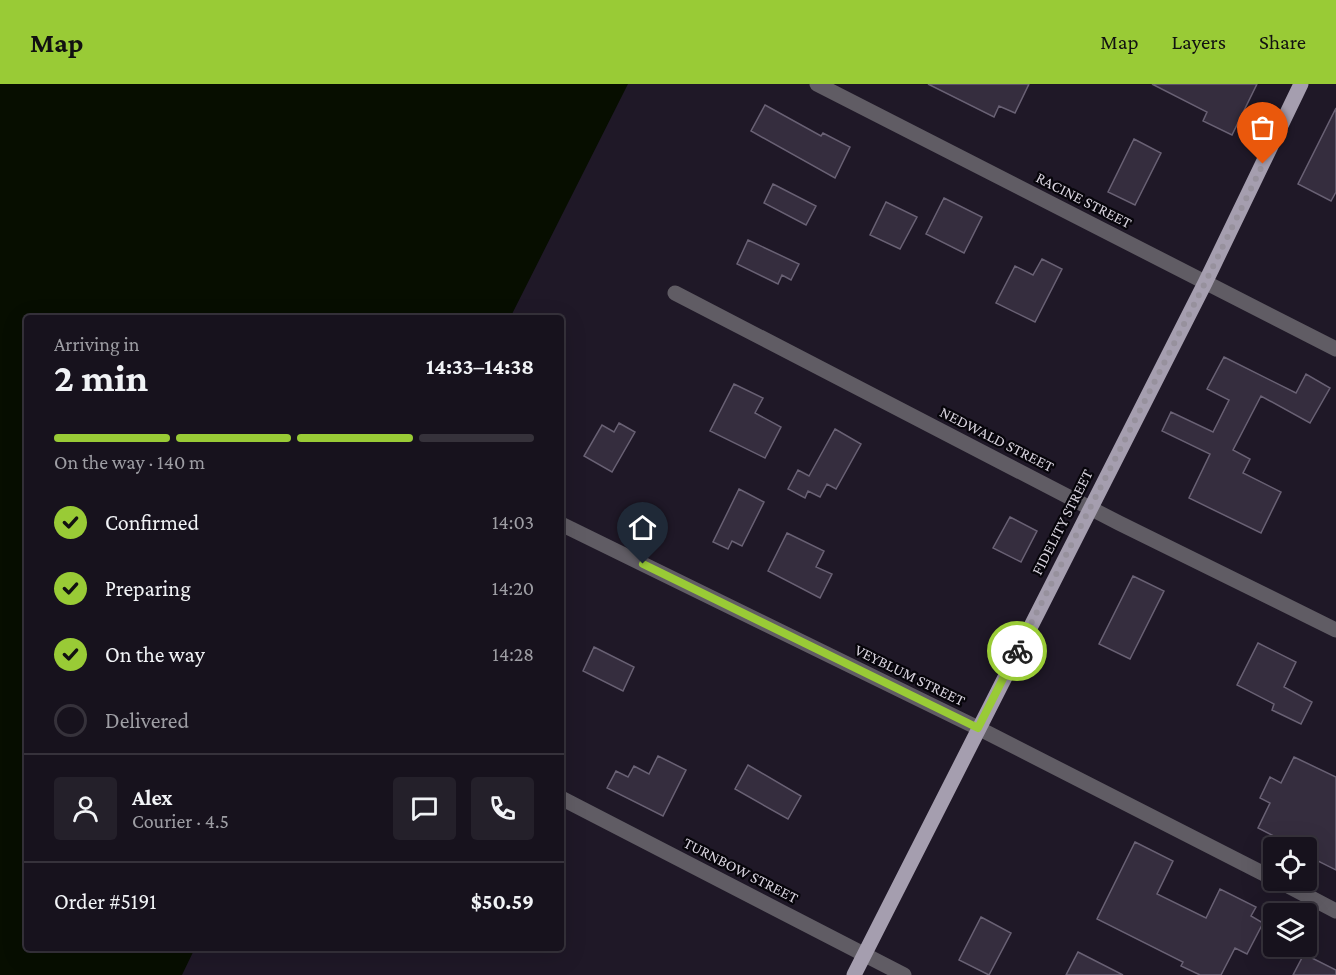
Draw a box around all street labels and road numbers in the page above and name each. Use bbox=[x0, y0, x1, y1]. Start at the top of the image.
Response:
street label: RACINE STREET bbox=[1033, 169, 1135, 232]
street label: NEDWALD STREET bbox=[937, 403, 1057, 475]
street label: FIDELITY STREET bbox=[1028, 466, 1096, 578]
street label: VEYBLUM STREET bbox=[852, 641, 968, 709]
street label: TURNBOW STREET bbox=[681, 834, 801, 906]

